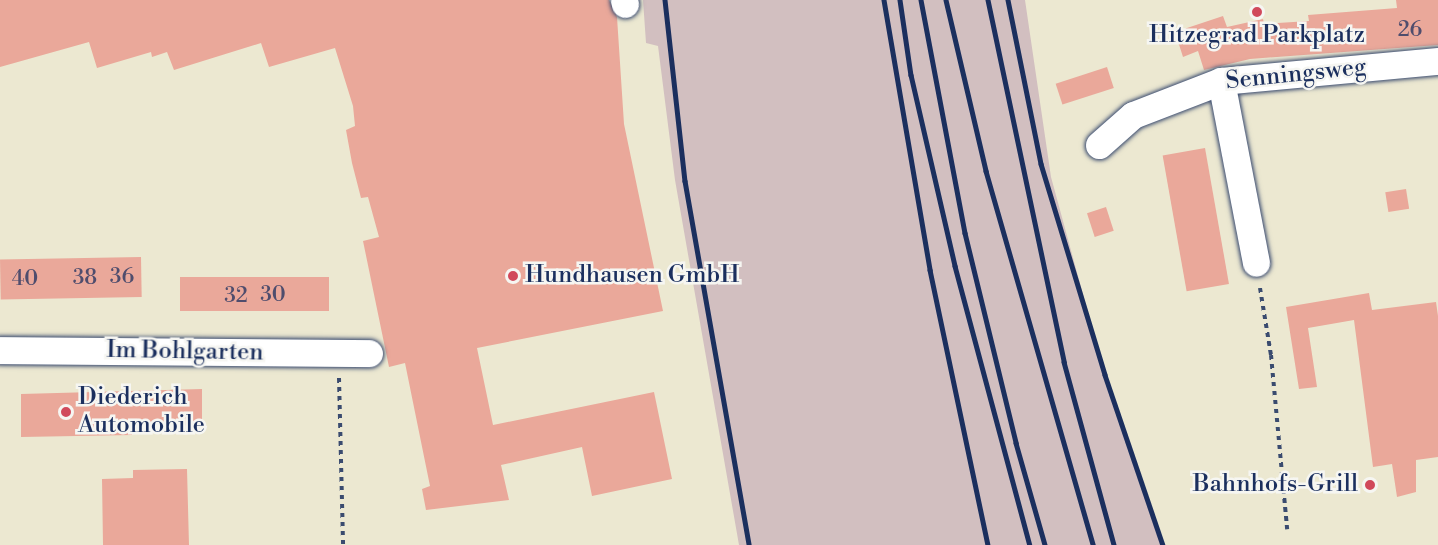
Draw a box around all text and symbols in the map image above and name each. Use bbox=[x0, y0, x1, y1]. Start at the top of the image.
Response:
marker: Hitzegrad Parkplatz bbox=[1250, 5, 1264, 19]
house number: 26 bbox=[1398, 17, 1422, 43]
place label: Hitzegrad Parkplatz bbox=[1149, 22, 1365, 50]
street label: Senningsweg bbox=[1224, 53, 1368, 97]
place label: Hundhausen GmbH bbox=[525, 262, 739, 290]
house number: 36 bbox=[110, 264, 134, 290]
house number: 38 bbox=[73, 265, 97, 291]
house number: 40 bbox=[12, 266, 38, 292]
marker: Hundhausen GmbH bbox=[506, 269, 520, 283]
house number: 30 bbox=[260, 282, 286, 308]
house number: 32 bbox=[224, 283, 248, 309]
street label: Im Bohlgarten bbox=[106, 336, 264, 368]
place label: Diederich Automobile bbox=[78, 384, 205, 440]
marker: Diederich Automobile bbox=[59, 405, 73, 419]
place label: Bahnhofs-Grill bbox=[1193, 471, 1358, 499]
marker: Bahnhofs-Grill bbox=[1363, 478, 1377, 492]

